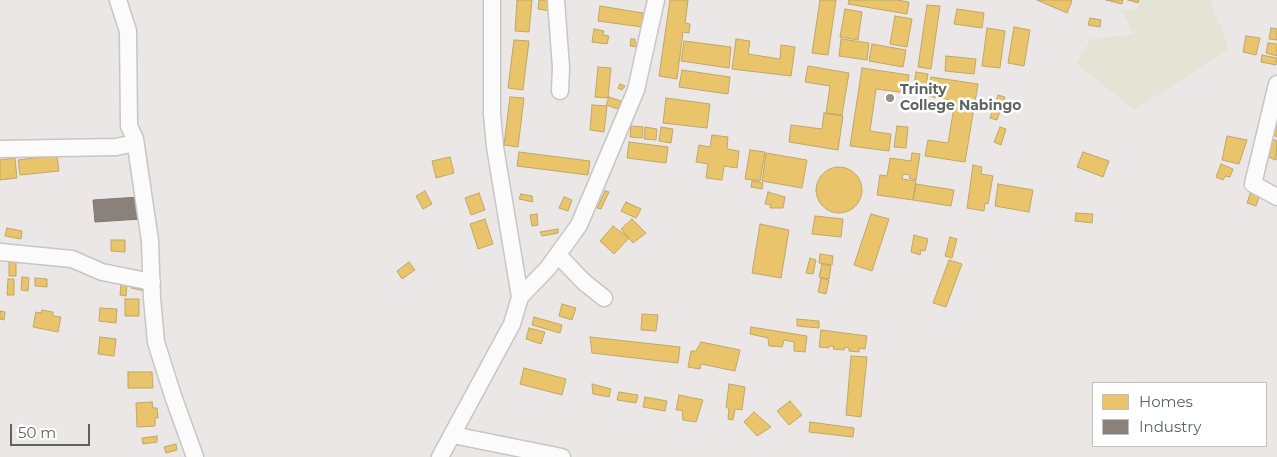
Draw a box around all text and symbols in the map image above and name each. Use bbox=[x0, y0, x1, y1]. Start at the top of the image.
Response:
place label: Trinity College Nabingo bbox=[900, 82, 1021, 114]
marker: Trinity College Nabingo bbox=[884, 92, 896, 104]
legend bbox=[1092, 382, 1267, 447]
text: Homes bbox=[1139, 392, 1193, 411]
scale bar bbox=[12, 414, 92, 446]
text: Industry bbox=[1139, 417, 1201, 436]
text: 50 m bbox=[18, 423, 56, 442]

